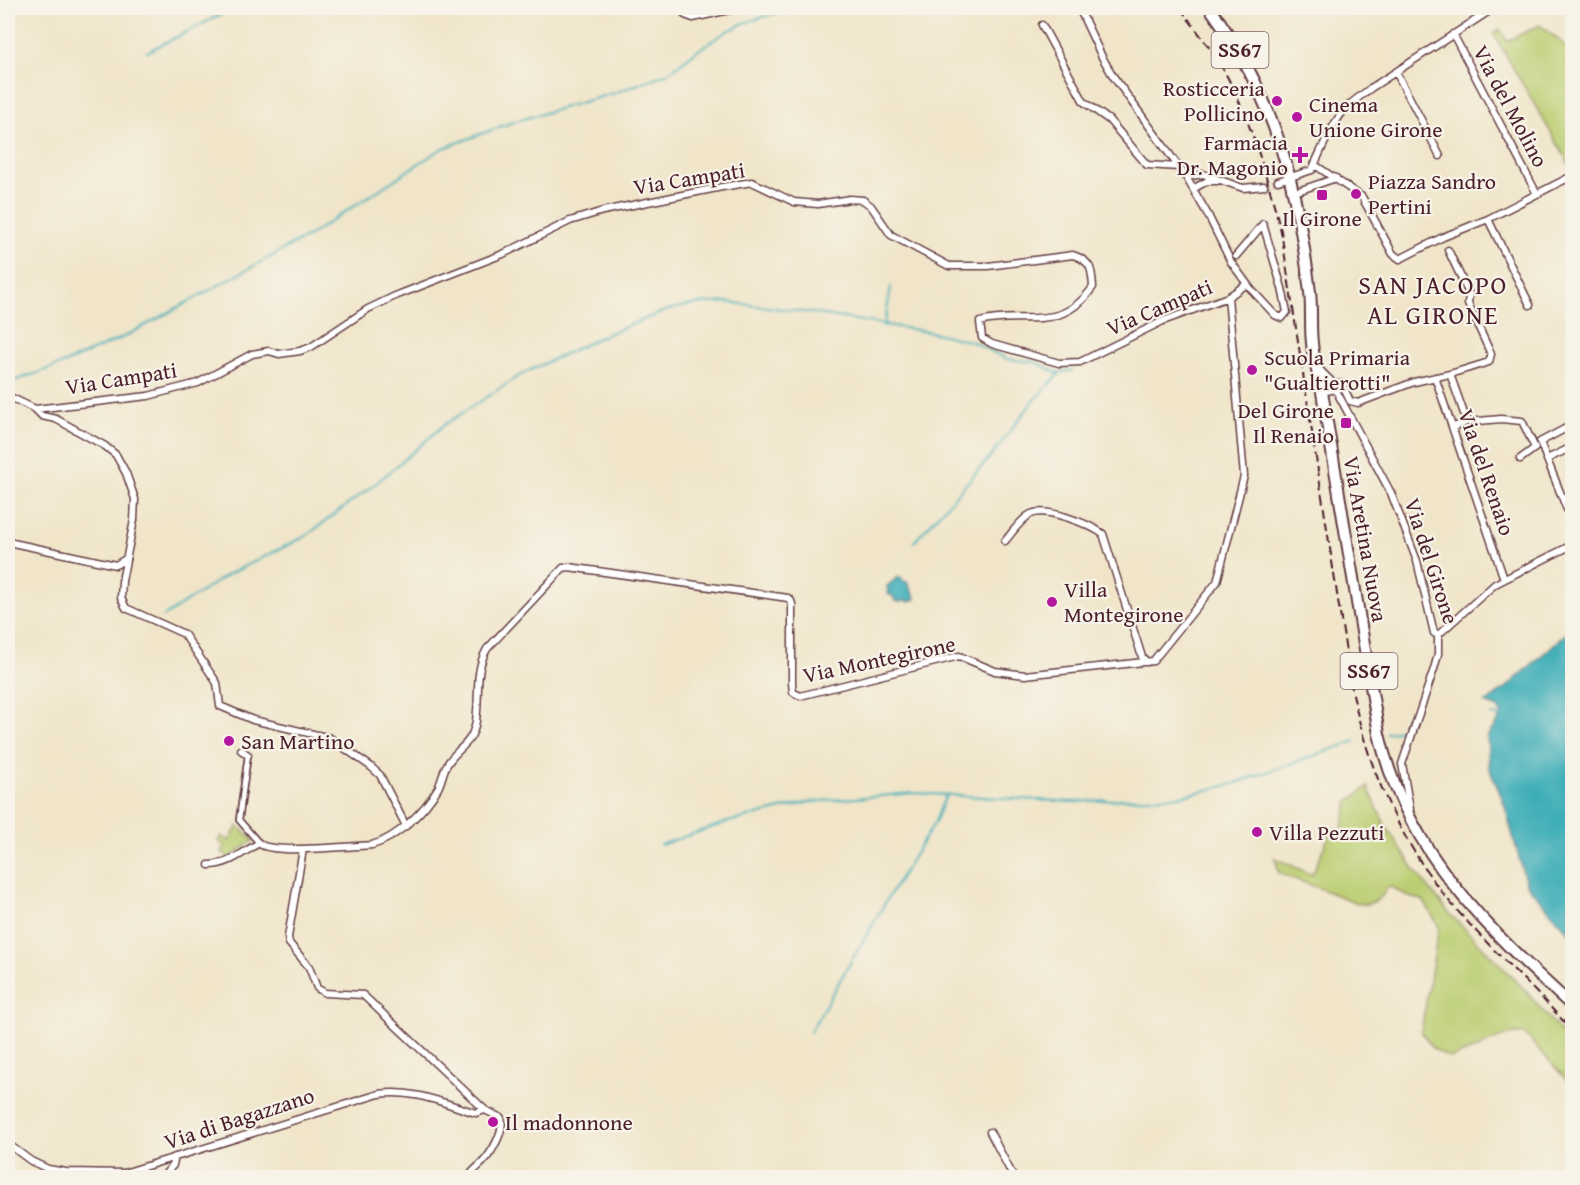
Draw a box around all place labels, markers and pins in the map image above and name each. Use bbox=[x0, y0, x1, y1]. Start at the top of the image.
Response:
place label: Rosticceria Pollicino bbox=[1163, 72, 1266, 129]
place label: Cinema Unione Girone bbox=[1309, 88, 1443, 145]
marker: Rosticceria Pollicino bbox=[1270, 94, 1284, 108]
marker: Cinema Unione Girone bbox=[1290, 110, 1304, 124]
place label: Farmacia Dr. Magonio bbox=[1177, 126, 1289, 183]
marker: Farmacia Dr. Magonio bbox=[1293, 148, 1307, 162]
place label: Piazza Sandro Pertini bbox=[1368, 165, 1496, 222]
marker: Piazza Sandro Pertini bbox=[1349, 187, 1363, 201]
marker: Il Girone bbox=[1315, 188, 1329, 202]
place label: Il Girone bbox=[1282, 202, 1362, 234]
place label: Scuola Primaria "Gualtierotti" bbox=[1264, 341, 1411, 398]
marker: Scuola Primaria "Gualtierotti" bbox=[1245, 363, 1259, 377]
place label: Del Girone Il Renaio bbox=[1238, 394, 1334, 451]
marker: Del Girone Il Renaio bbox=[1339, 416, 1353, 430]
place label: Villa Montegirone bbox=[1064, 573, 1183, 630]
marker: Villa Montegirone bbox=[1045, 595, 1059, 609]
place label: San Martino bbox=[241, 725, 354, 757]
marker: San Martino bbox=[222, 734, 236, 748]
place label: Villa Pezzuti bbox=[1269, 816, 1384, 848]
marker: Villa Pezzuti bbox=[1250, 825, 1264, 839]
place label: Il madonnone bbox=[505, 1106, 633, 1138]
marker: Il madonnone bbox=[486, 1115, 500, 1129]

